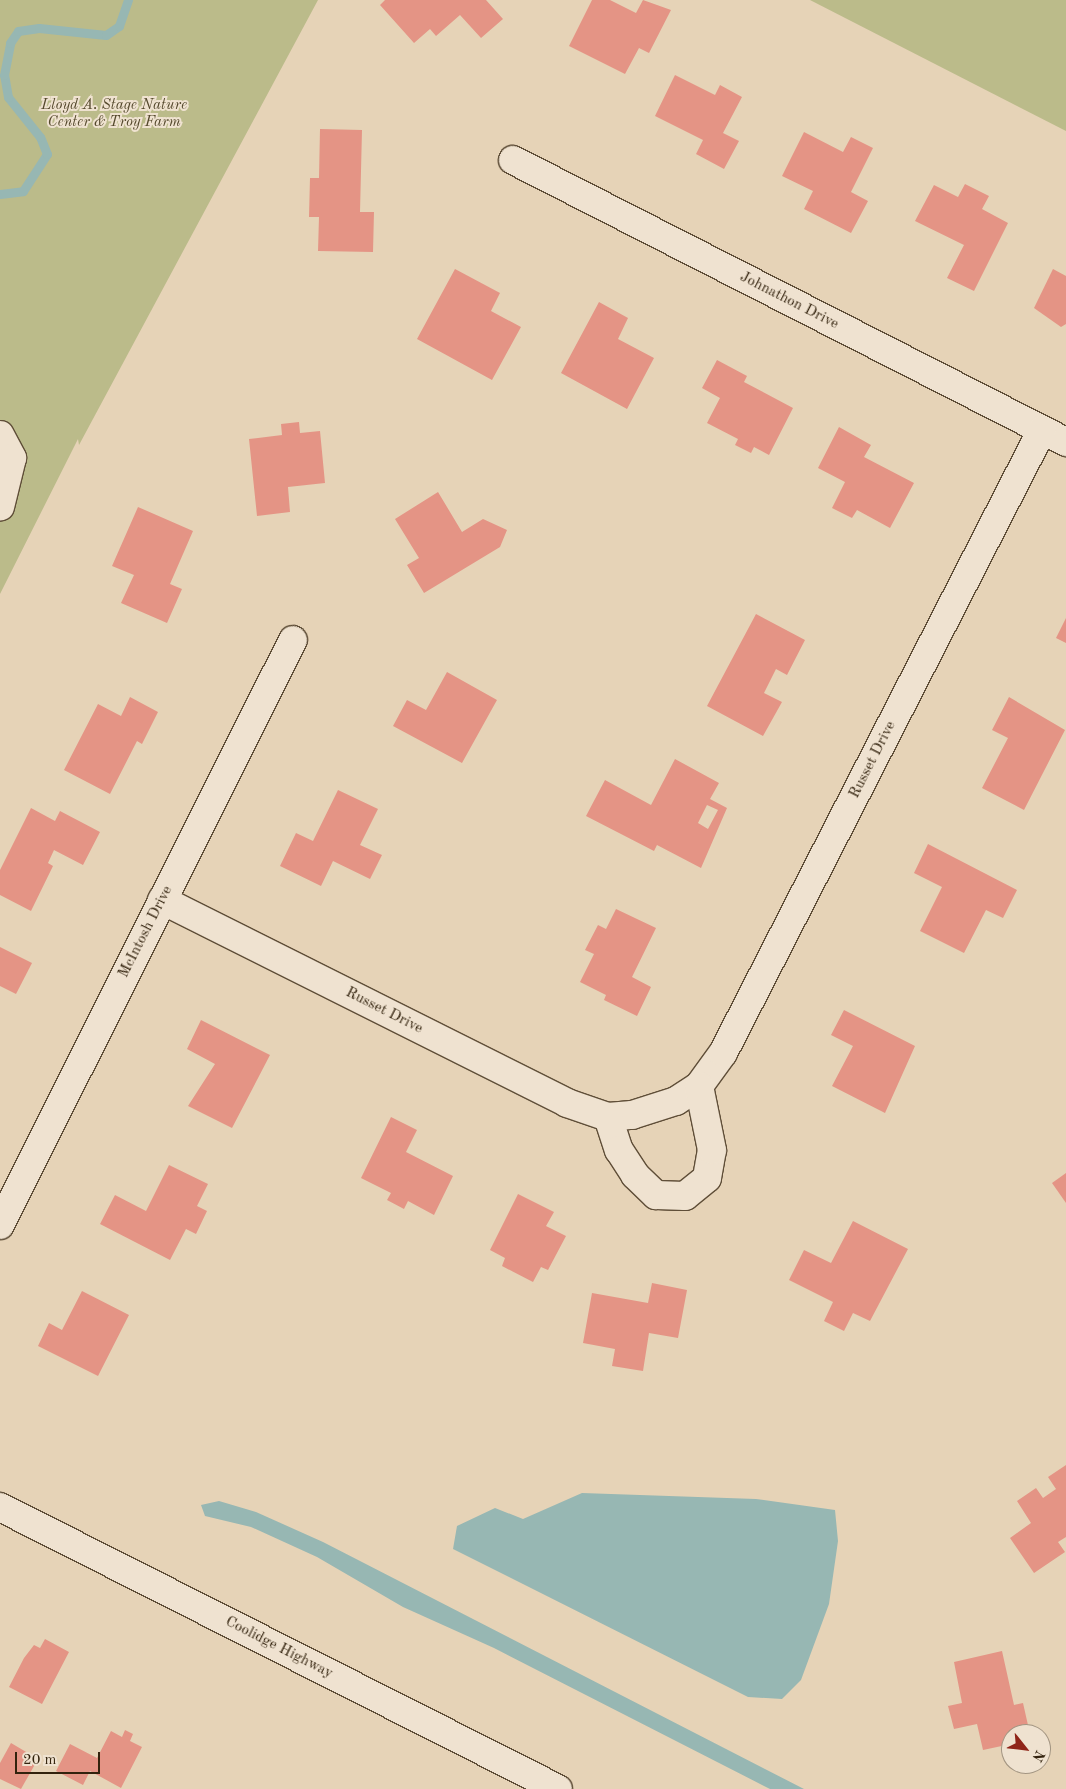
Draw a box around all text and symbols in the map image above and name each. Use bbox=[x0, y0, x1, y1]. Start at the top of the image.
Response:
park label: Lloyd A. Stage Nature Center & Troy Farm bbox=[41, 96, 187, 131]
street label: Johnathon Drive bbox=[737, 268, 841, 334]
street label: Russet Drive bbox=[846, 718, 900, 802]
street label: McIntosh Drive bbox=[115, 883, 177, 981]
street label: Russet Drive bbox=[342, 984, 426, 1038]
street label: Coolidge Highway bbox=[222, 1613, 336, 1683]
north arrow bbox=[1001, 1724, 1051, 1774]
scale bar bbox=[18, 1742, 102, 1774]
text: N bbox=[1030, 1748, 1047, 1764]
text: 20 m bbox=[23, 1753, 57, 1768]

